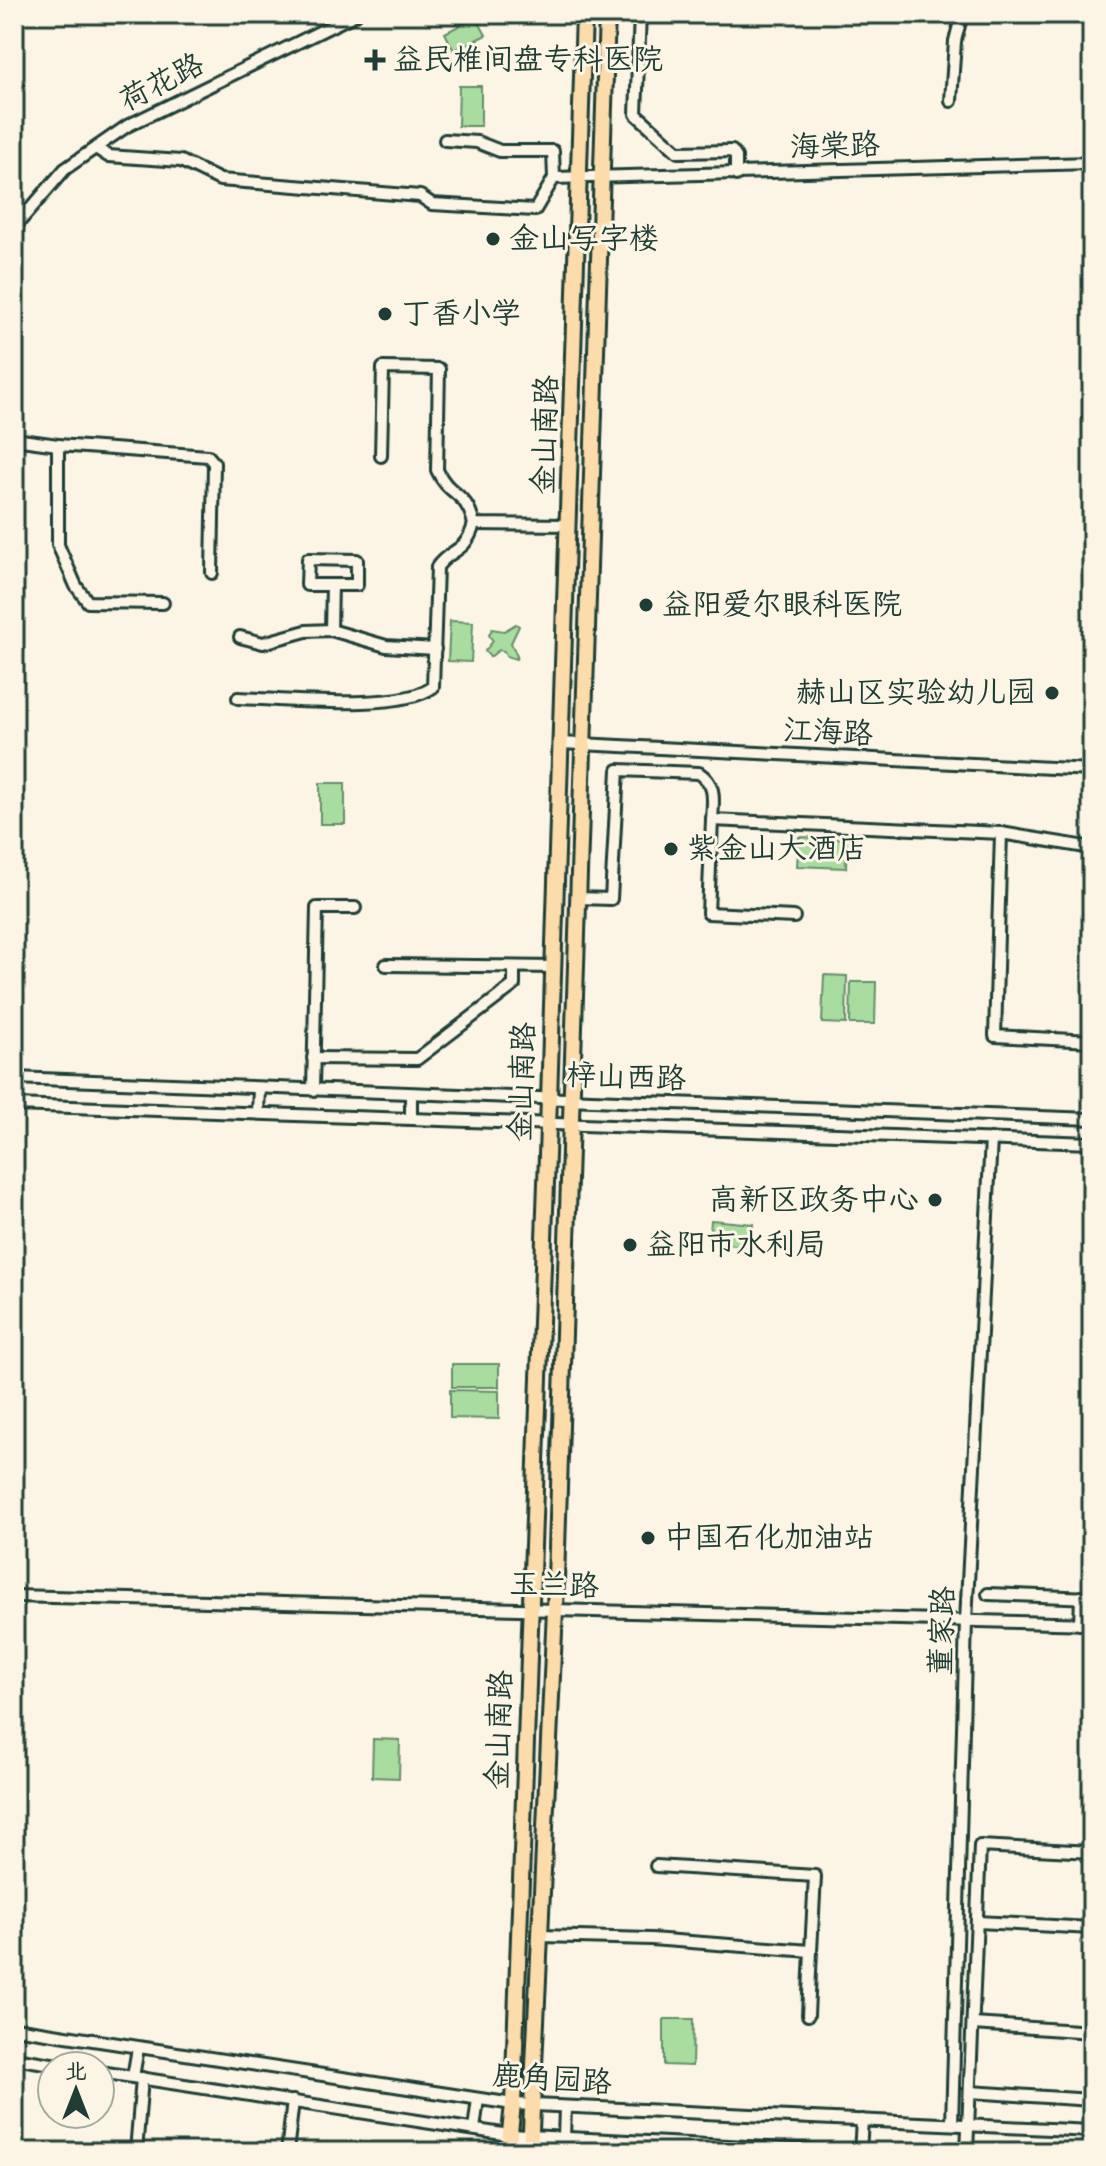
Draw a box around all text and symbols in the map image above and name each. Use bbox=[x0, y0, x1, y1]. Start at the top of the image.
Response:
place label: 益民椎间盘专科医院 bbox=[393, 41, 663, 80]
street label: 荷花路 bbox=[113, 45, 211, 121]
marker: 益民椎间盘专科医院 bbox=[364, 49, 386, 71]
street label: 海棠路 bbox=[789, 126, 881, 168]
place label: 金山写字楼 bbox=[509, 220, 659, 259]
marker: 金山写字楼 bbox=[484, 230, 502, 248]
place label: 丁香小学 bbox=[401, 295, 521, 334]
marker: 丁香小学 bbox=[376, 305, 394, 323]
street label: 金山南路 bbox=[524, 374, 568, 496]
place label: 益阳爱尔眼科医院 bbox=[662, 586, 902, 625]
marker: 益阳爱尔眼科医院 bbox=[637, 596, 655, 614]
place label: 赫山区实验幼儿园 bbox=[796, 674, 1036, 713]
marker: 赫山区实验幼儿园 bbox=[1043, 684, 1061, 702]
street label: 江海路 bbox=[782, 711, 874, 755]
place label: 紫金山大酒店 bbox=[687, 830, 867, 869]
marker: 紫金山大酒店 bbox=[662, 840, 680, 858]
street label: 金山南路 bbox=[501, 1021, 545, 1143]
street label: 梓山西路 bbox=[565, 1056, 687, 1100]
place label: 高新区政务中心 bbox=[709, 1181, 919, 1220]
marker: 高新区政务中心 bbox=[926, 1191, 944, 1209]
place label: 益阳市水利局 bbox=[646, 1226, 826, 1265]
marker: 益阳市水利局 bbox=[621, 1236, 639, 1254]
place label: 中国石化加油站 bbox=[664, 1519, 874, 1558]
marker: 中国石化加油站 bbox=[639, 1529, 657, 1547]
street label: 玉兰路 bbox=[508, 1565, 600, 1607]
street label: 董家路 bbox=[922, 1585, 964, 1677]
street label: 金山南路 bbox=[478, 1669, 522, 1791]
north arrow bbox=[36, 2050, 116, 2130]
street label: 鹿角园路 bbox=[491, 2056, 613, 2104]
text: 北 bbox=[65, 2058, 87, 2086]

